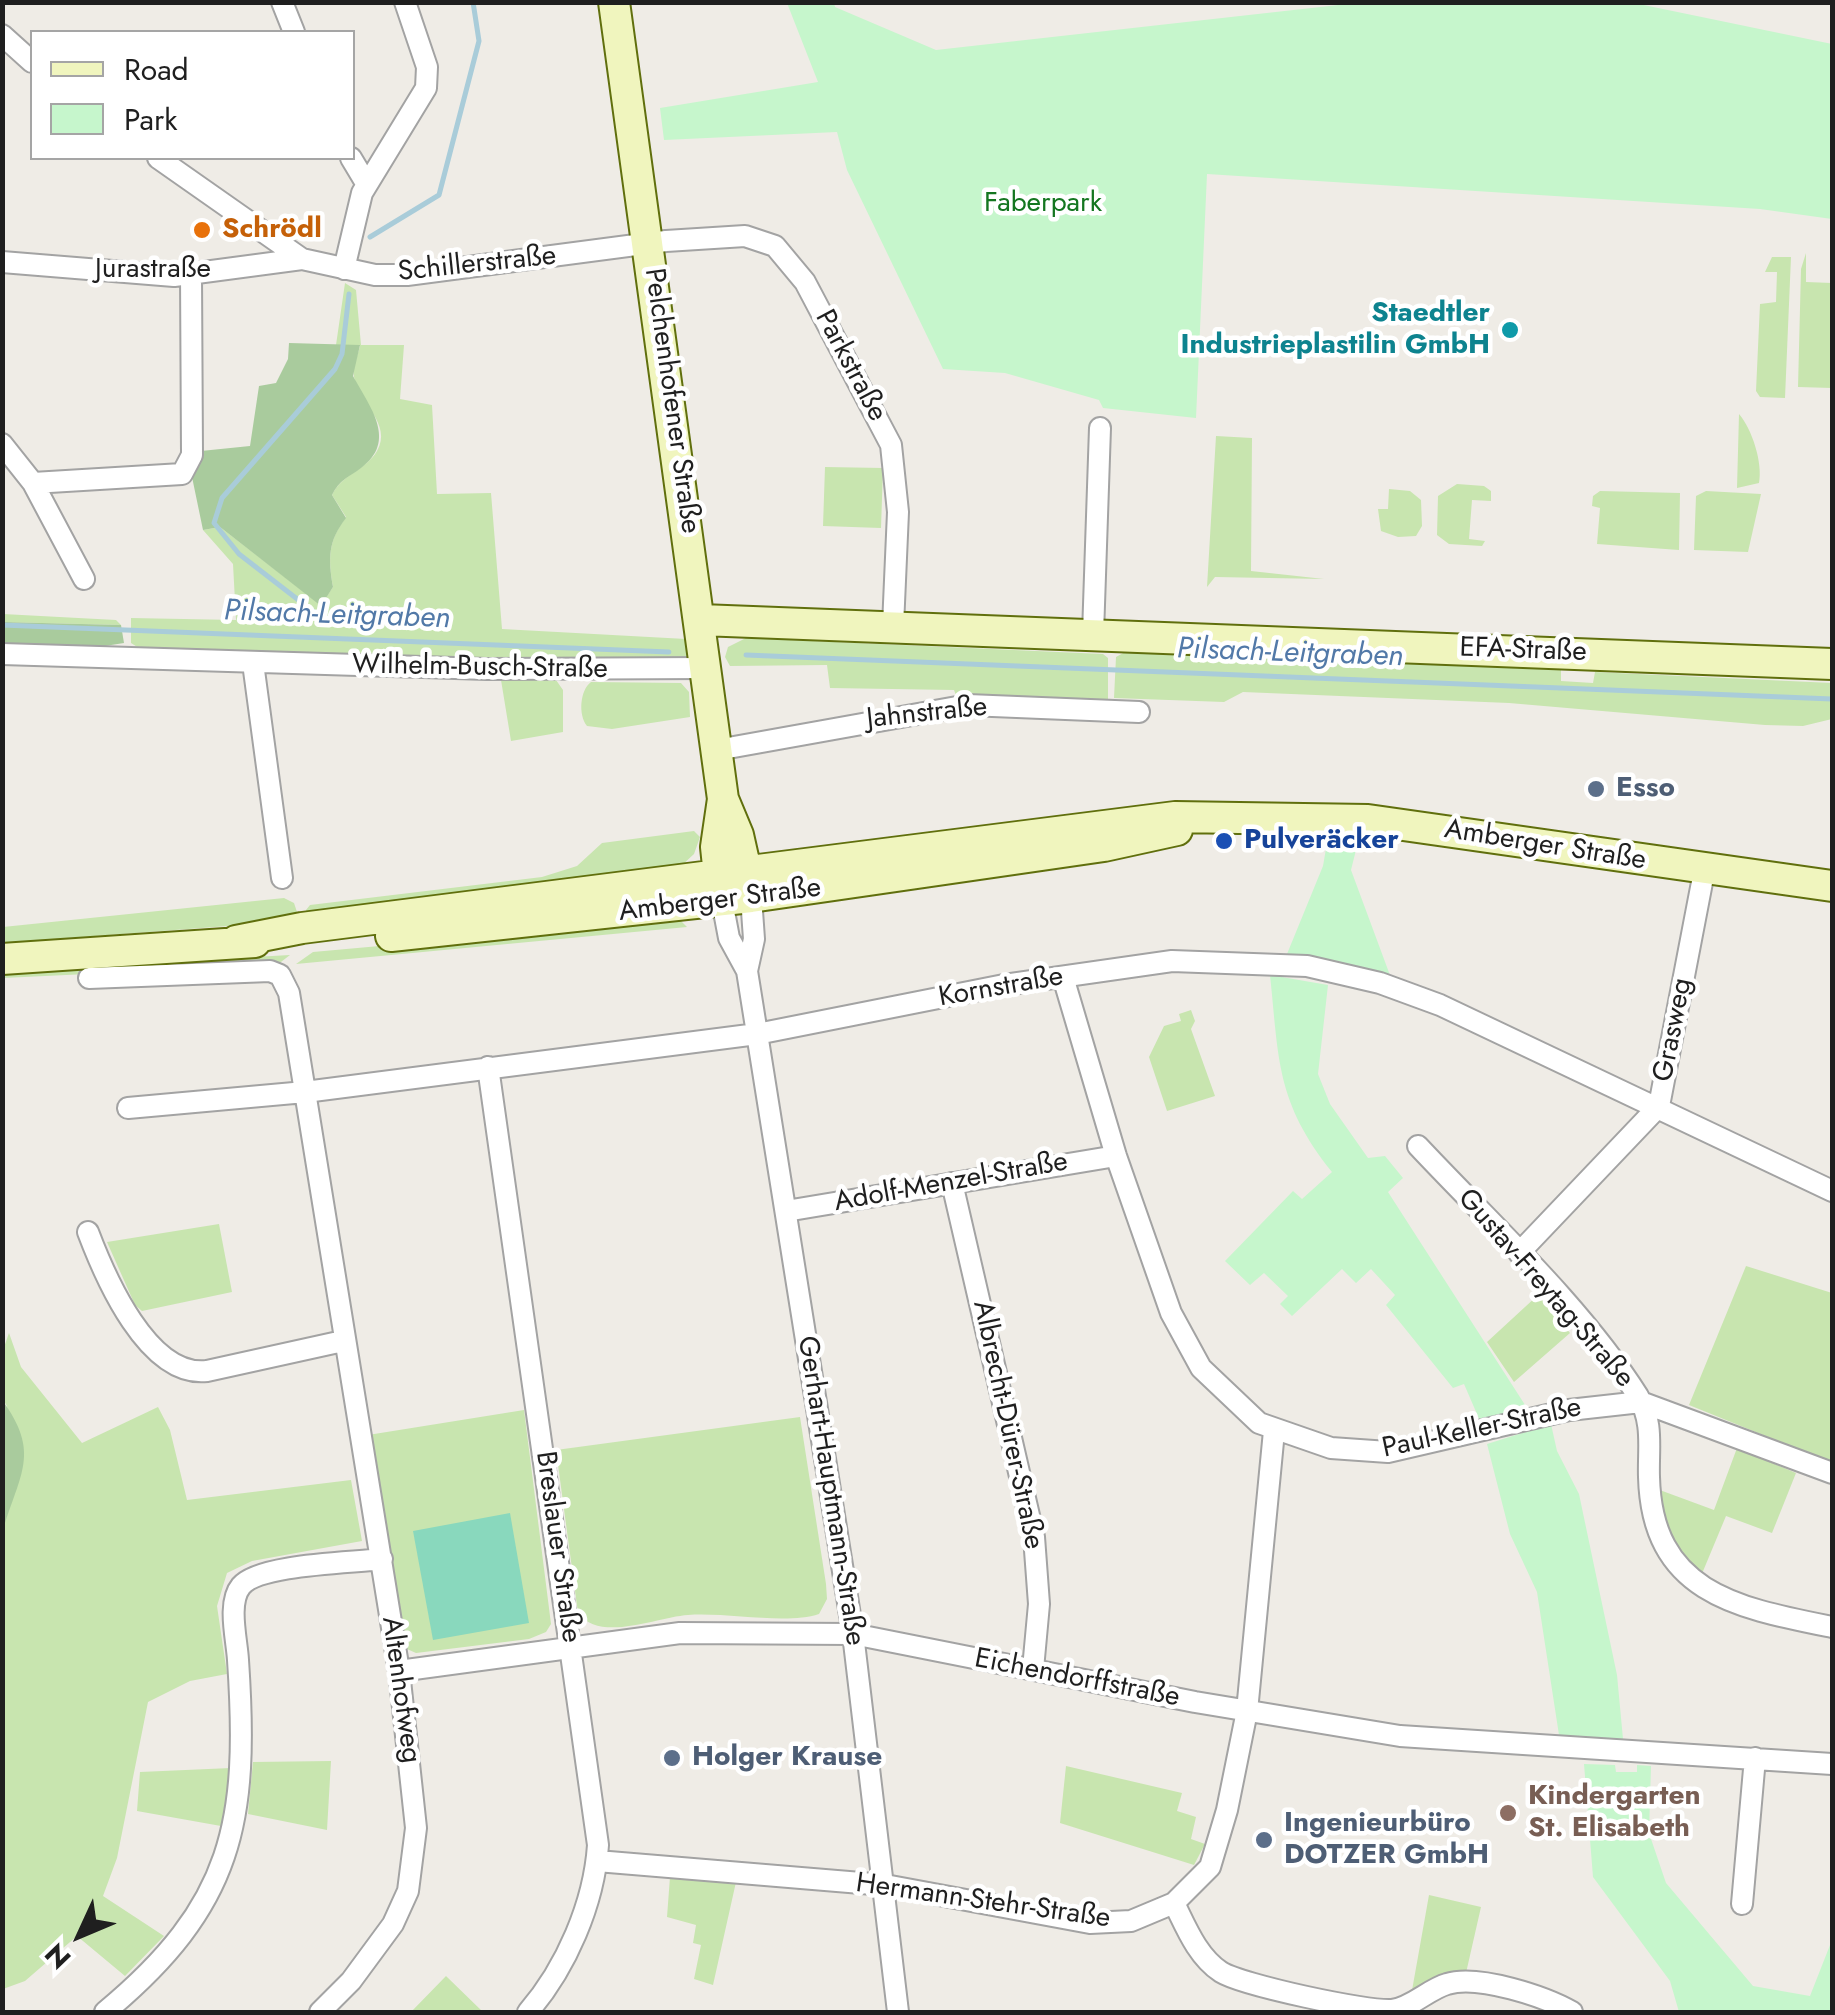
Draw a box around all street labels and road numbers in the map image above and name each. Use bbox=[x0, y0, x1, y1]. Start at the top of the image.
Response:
street label: Schillerstraße bbox=[396, 240, 558, 290]
street label: Jurastraße bbox=[95, 253, 211, 287]
street label: Pelchenhofener Straße bbox=[636, 266, 706, 536]
street label: Parkstraße bbox=[807, 305, 893, 427]
street label: EFA-Straße bbox=[1459, 632, 1587, 670]
street label: Wilhelm-Busch-Straße bbox=[352, 649, 608, 687]
street label: Jahnstraße bbox=[865, 691, 989, 737]
street label: Amberger Straße bbox=[1442, 813, 1648, 879]
street label: Amberger Straße bbox=[617, 872, 823, 930]
street label: Kornstraße bbox=[936, 961, 1066, 1015]
street label: Grasweg bbox=[1647, 975, 1701, 1085]
street label: Adolf-Menzel-Straße bbox=[832, 1146, 1070, 1220]
street label: Gustav-Freytag-Straße bbox=[1450, 1183, 1640, 1395]
street label: Albrecht-Dürer-Straße bbox=[964, 1298, 1050, 1552]
street label: Gerhart-Hauptmann-Straße bbox=[789, 1334, 871, 1648]
street label: Paul-Keller-Straße bbox=[1379, 1392, 1585, 1466]
street label: Breslauer Straße bbox=[527, 1449, 587, 1645]
street label: Altenhofweg bbox=[373, 1615, 427, 1765]
street label: Eichendorffstraße bbox=[972, 1643, 1182, 1715]
street label: Hermann-Stehr-Straße bbox=[854, 1868, 1112, 1936]

